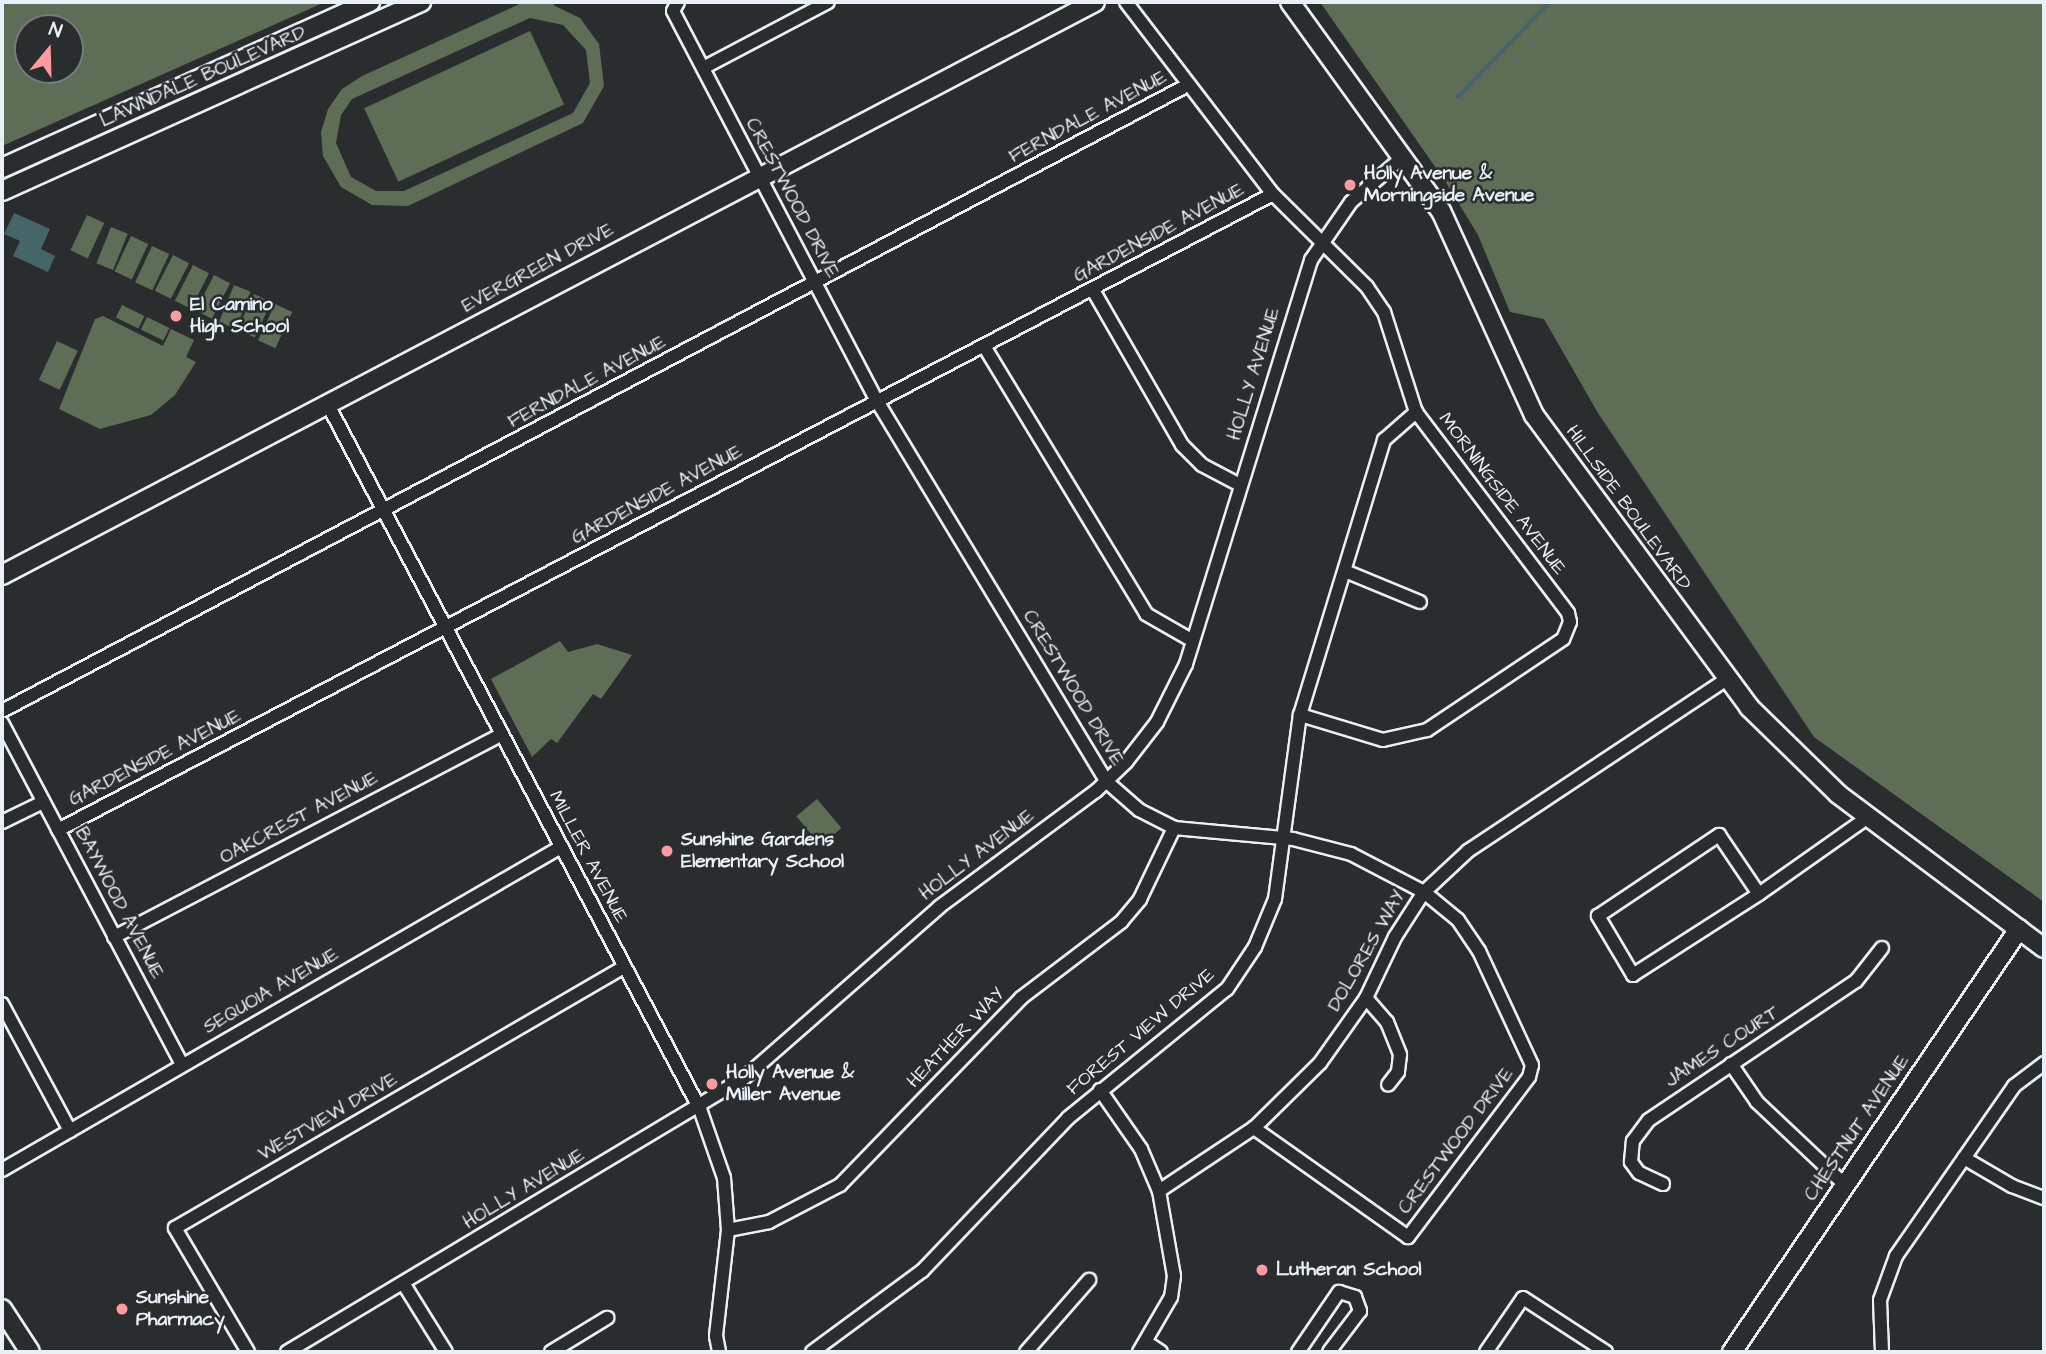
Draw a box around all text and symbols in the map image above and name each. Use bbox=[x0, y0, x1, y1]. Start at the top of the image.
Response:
north arrow bbox=[14, 14, 84, 84]
text: N bbox=[45, 16, 65, 45]
street label: LAWNDALE BOULEVARD bbox=[97, 21, 309, 133]
street label: FERNDALE AVENUE bbox=[1005, 66, 1171, 168]
street label: CRESTWOOD DRIVE bbox=[740, 114, 844, 282]
place label: Holly Avenue & Morningside Avenue bbox=[1364, 163, 1534, 207]
marker: Holly Avenue & Morningside Avenue bbox=[1342, 177, 1358, 193]
street label: GARDENSIDE AVENUE bbox=[1070, 178, 1248, 288]
street label: EVERGREEN DRIVE bbox=[458, 218, 618, 318]
place label: El Camino High School bbox=[190, 294, 289, 338]
street label: HOLLY AVENUE bbox=[1223, 305, 1285, 443]
marker: El Camino High School bbox=[168, 308, 184, 324]
street label: FERNDALE AVENUE bbox=[504, 331, 670, 433]
street label: MORNINGSIDE AVENUE bbox=[1434, 408, 1570, 580]
street label: HILLSIDE BOULEVARD bbox=[1561, 421, 1695, 595]
street label: GARDENSIDE AVENUE bbox=[568, 440, 746, 550]
street label: CRESTWOOD DRIVE bbox=[1018, 606, 1128, 770]
street label: GARDENSIDE AVENUE bbox=[65, 705, 245, 811]
street label: OAKCREST AVENUE bbox=[216, 767, 382, 869]
street label: MILLER AVENUE bbox=[544, 787, 632, 927]
street label: HOLLY AVENUE bbox=[915, 805, 1039, 905]
street label: BAYWOOD AVENUE bbox=[69, 823, 169, 983]
place label: Sunshine Gardens Elementary School bbox=[681, 829, 844, 873]
marker: Sunshine Gardens Elementary School bbox=[659, 843, 675, 859]
street label: DOLORES WAY bbox=[1323, 887, 1411, 1015]
street label: SEQUOIA AVENUE bbox=[199, 943, 343, 1039]
street label: FOREST VIEW DRIVE bbox=[1063, 964, 1219, 1100]
street label: HEATHER WAY bbox=[902, 983, 1010, 1093]
street label: JAMES COURT bbox=[1661, 1002, 1783, 1092]
street label: CHESTNUT AVENUE bbox=[1800, 1051, 1914, 1205]
place label: Holly Avenue & Miller Avenue bbox=[726, 1062, 854, 1106]
street label: CRESTWOOD DRIVE bbox=[1394, 1063, 1518, 1219]
street label: WESTVIEW DRIVE bbox=[255, 1068, 401, 1166]
marker: Holly Avenue & Miller Avenue bbox=[704, 1076, 720, 1092]
street label: HOLLY AVENUE bbox=[459, 1144, 589, 1234]
place label: Lutheran School bbox=[1276, 1259, 1421, 1281]
marker: Lutheran School bbox=[1254, 1262, 1270, 1278]
place label: Sunshine Pharmacy bbox=[136, 1287, 225, 1331]
marker: Sunshine Pharmacy bbox=[114, 1301, 130, 1317]

